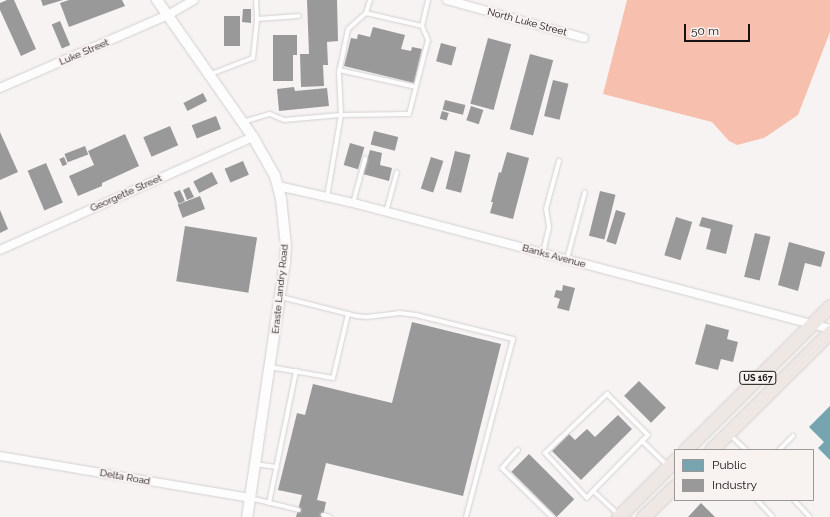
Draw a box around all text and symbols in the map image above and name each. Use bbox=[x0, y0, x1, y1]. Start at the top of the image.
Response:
street label: North Luke Street bbox=[486, 6, 568, 38]
scale bar bbox=[686, 16, 752, 42]
text: 50 m bbox=[691, 24, 719, 38]
street label: Luke Street bbox=[57, 36, 111, 68]
street label: Georgette Street bbox=[88, 172, 164, 214]
street label: Banks Avenue bbox=[521, 242, 587, 270]
street label: Eraste Landry Road bbox=[269, 243, 291, 335]
road number: US 167 bbox=[739, 371, 777, 385]
legend bbox=[674, 449, 814, 501]
text: Public bbox=[712, 458, 746, 472]
street label: Delta Road bbox=[99, 467, 151, 487]
text: Industry bbox=[712, 478, 757, 492]

